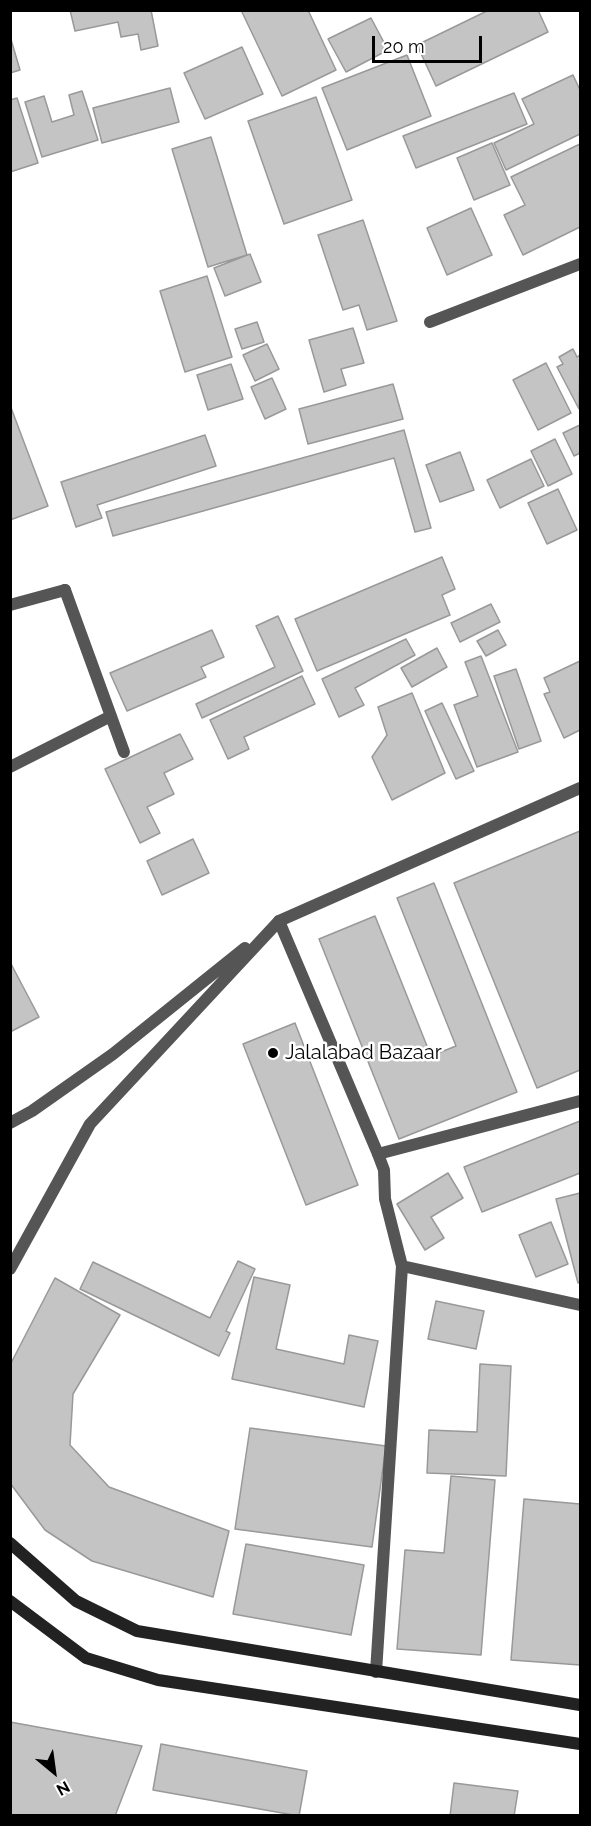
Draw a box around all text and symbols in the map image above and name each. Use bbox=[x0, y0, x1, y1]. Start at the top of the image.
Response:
scale bar bbox=[375, 24, 484, 62]
text: 20 m bbox=[383, 36, 425, 57]
place label: Jalalabad Bazaar bbox=[285, 1041, 442, 1065]
marker: Jalalabad Bazaar bbox=[266, 1046, 280, 1060]
north arrow bbox=[24, 1742, 84, 1802]
text: N bbox=[53, 1777, 73, 1799]

